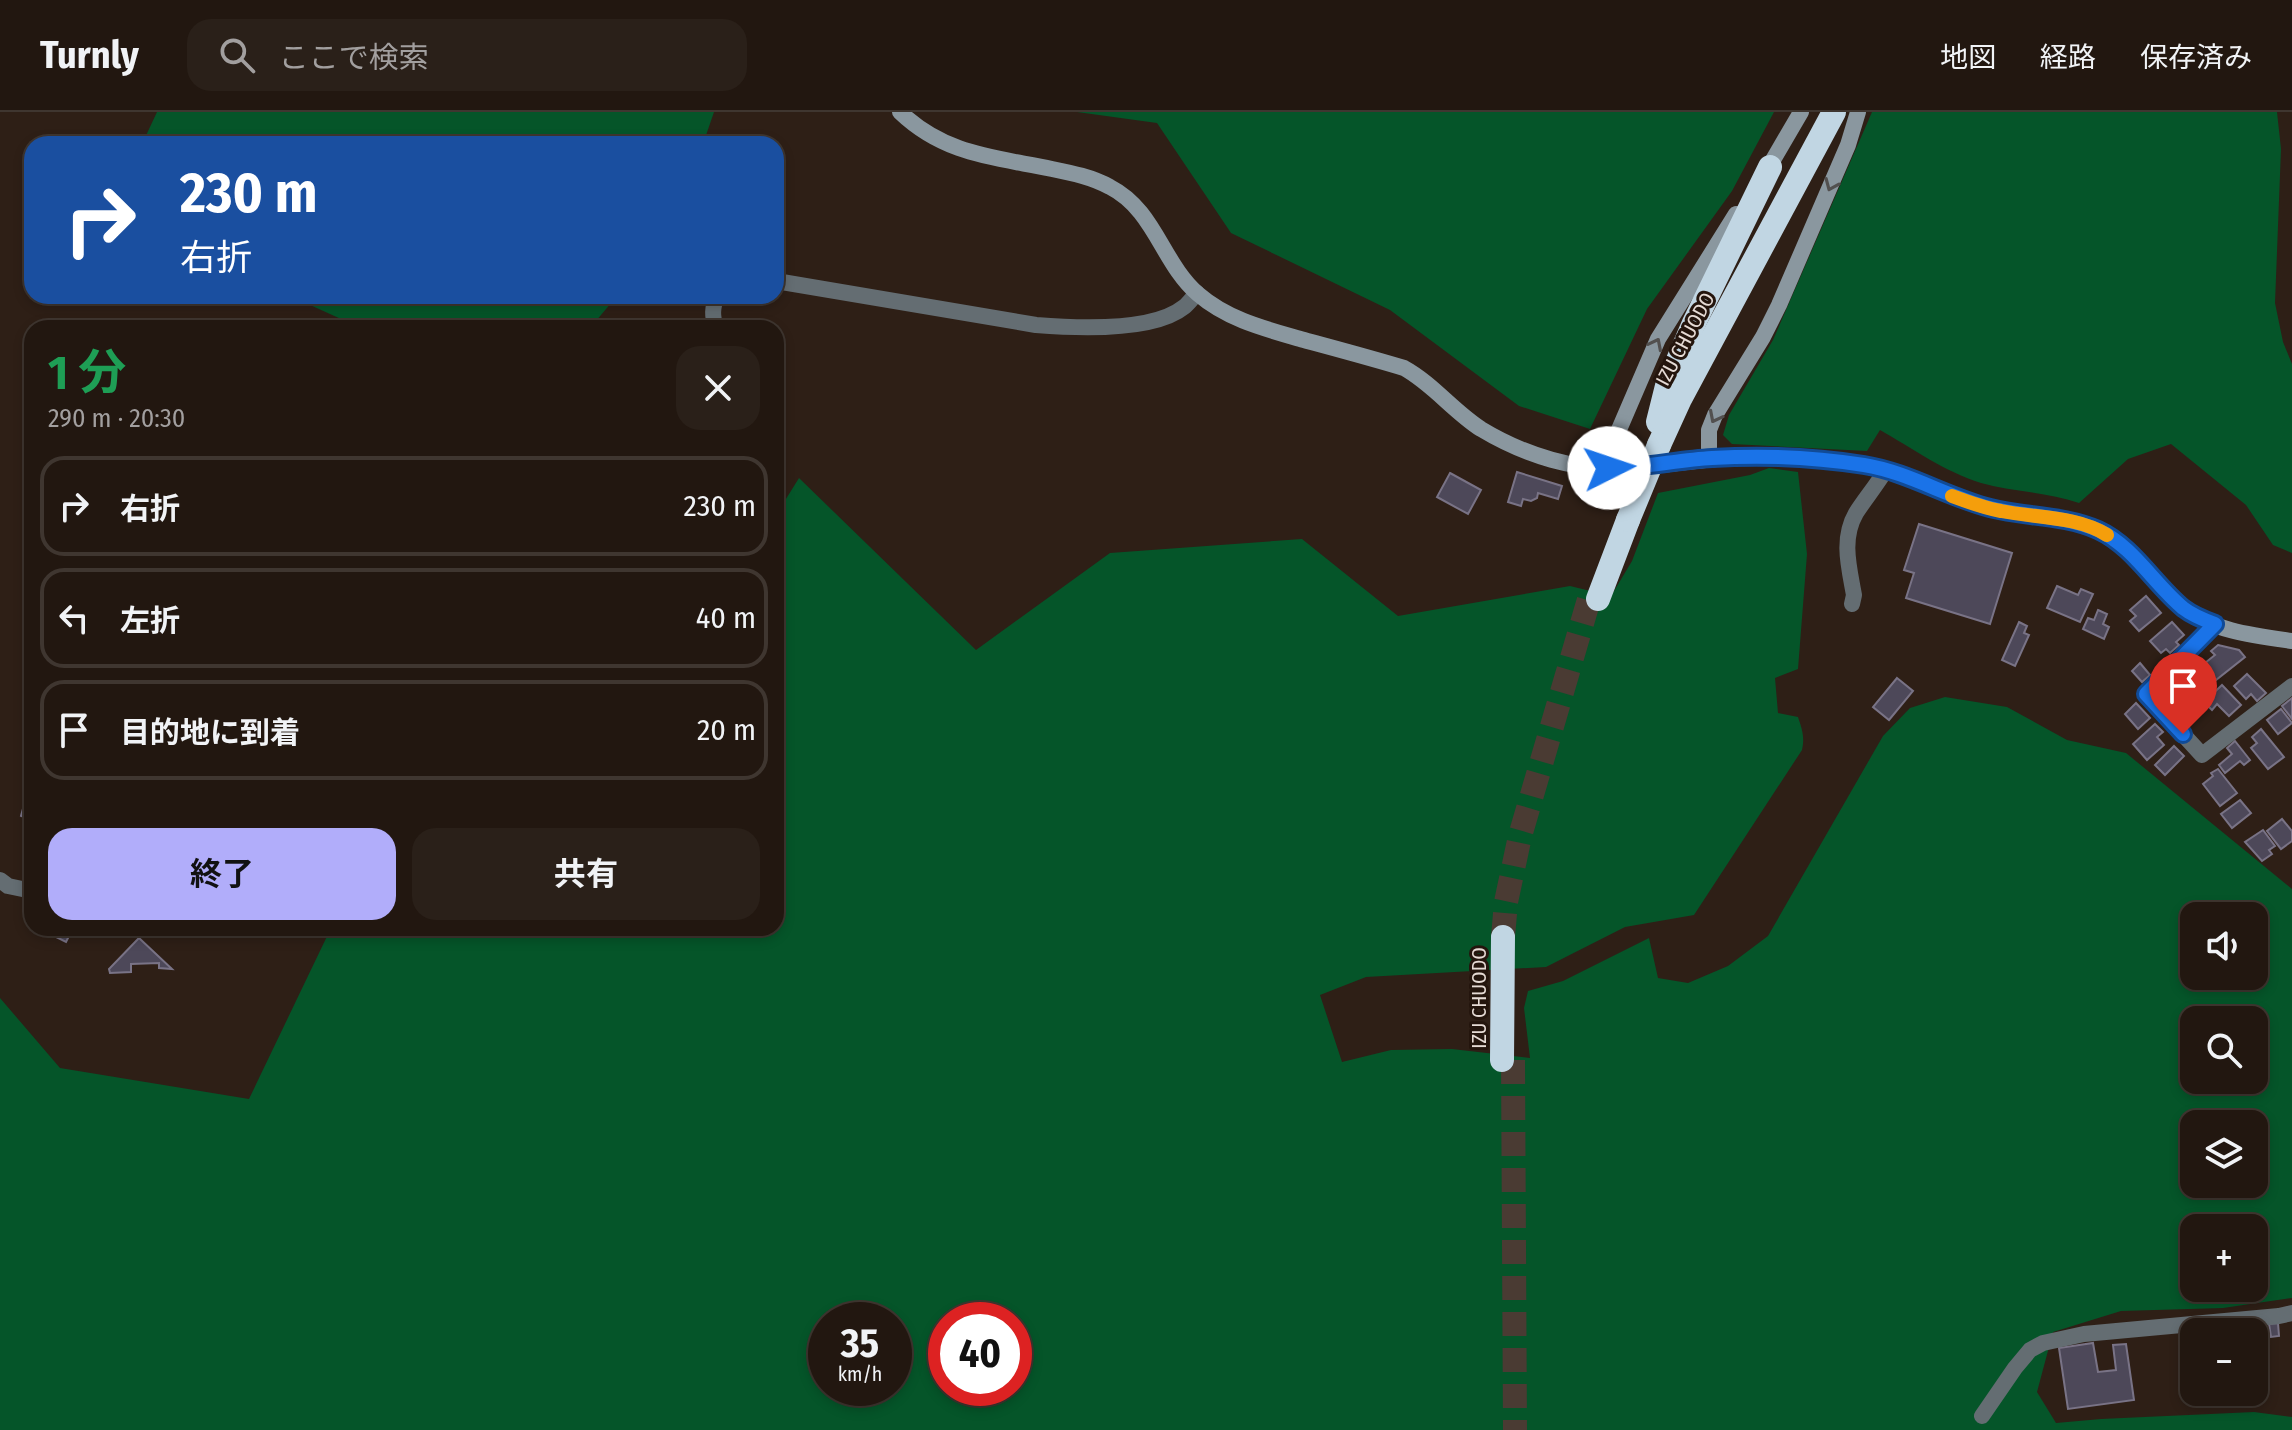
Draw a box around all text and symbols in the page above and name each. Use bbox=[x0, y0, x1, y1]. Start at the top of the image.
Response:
search box bbox=[187, 19, 747, 91]
text: Turnly bbox=[40, 32, 139, 78]
icon: search bbox=[215, 33, 259, 77]
text: ここで検索 bbox=[279, 40, 429, 76]
text: 地図 bbox=[1940, 41, 1996, 74]
text: 経路 bbox=[2040, 41, 2096, 74]
text: 保存済み bbox=[2140, 41, 2252, 74]
text: 230 m bbox=[180, 160, 317, 227]
icon: right bbox=[48, 168, 152, 272]
one-way arrow bbox=[1824, 177, 1840, 191]
text: 右折 bbox=[180, 236, 252, 280]
street label: IZU CHUODO bbox=[1651, 288, 1719, 390]
one-way arrow bbox=[1646, 337, 1662, 352]
text: 1 分 bbox=[48, 344, 126, 402]
button: close bbox=[676, 346, 760, 430]
text: 290 m · 20:30 bbox=[48, 403, 185, 434]
one-way arrow bbox=[1709, 409, 1725, 424]
position arrow bbox=[1567, 426, 1651, 510]
icon: right bbox=[52, 484, 96, 528]
text: 230 m bbox=[684, 488, 756, 524]
text: 右折 bbox=[120, 491, 180, 527]
icon: left bbox=[52, 596, 96, 640]
text: 40 m bbox=[696, 600, 756, 636]
text: 左折 bbox=[120, 603, 180, 639]
pin bbox=[2149, 652, 2217, 734]
icon: arrive bbox=[2161, 664, 2205, 708]
icon: arrive bbox=[52, 708, 96, 752]
text: 20 m bbox=[697, 712, 756, 748]
text: 目的地に到着 bbox=[120, 715, 300, 751]
button: 終了 bbox=[48, 828, 396, 920]
button: 共有 bbox=[412, 828, 760, 920]
map controls bbox=[2180, 902, 2268, 1406]
button: sound bbox=[2180, 902, 2268, 990]
street label: IZU CHUODO bbox=[1467, 947, 1491, 1049]
button: search bbox=[2180, 1006, 2268, 1094]
button: layers bbox=[2180, 1110, 2268, 1198]
button: + bbox=[2180, 1214, 2268, 1302]
speed limit sign: 40 bbox=[928, 1302, 1032, 1406]
button: − bbox=[2180, 1318, 2268, 1406]
text: 35 bbox=[841, 1320, 879, 1368]
text: km/h bbox=[838, 1362, 882, 1386]

